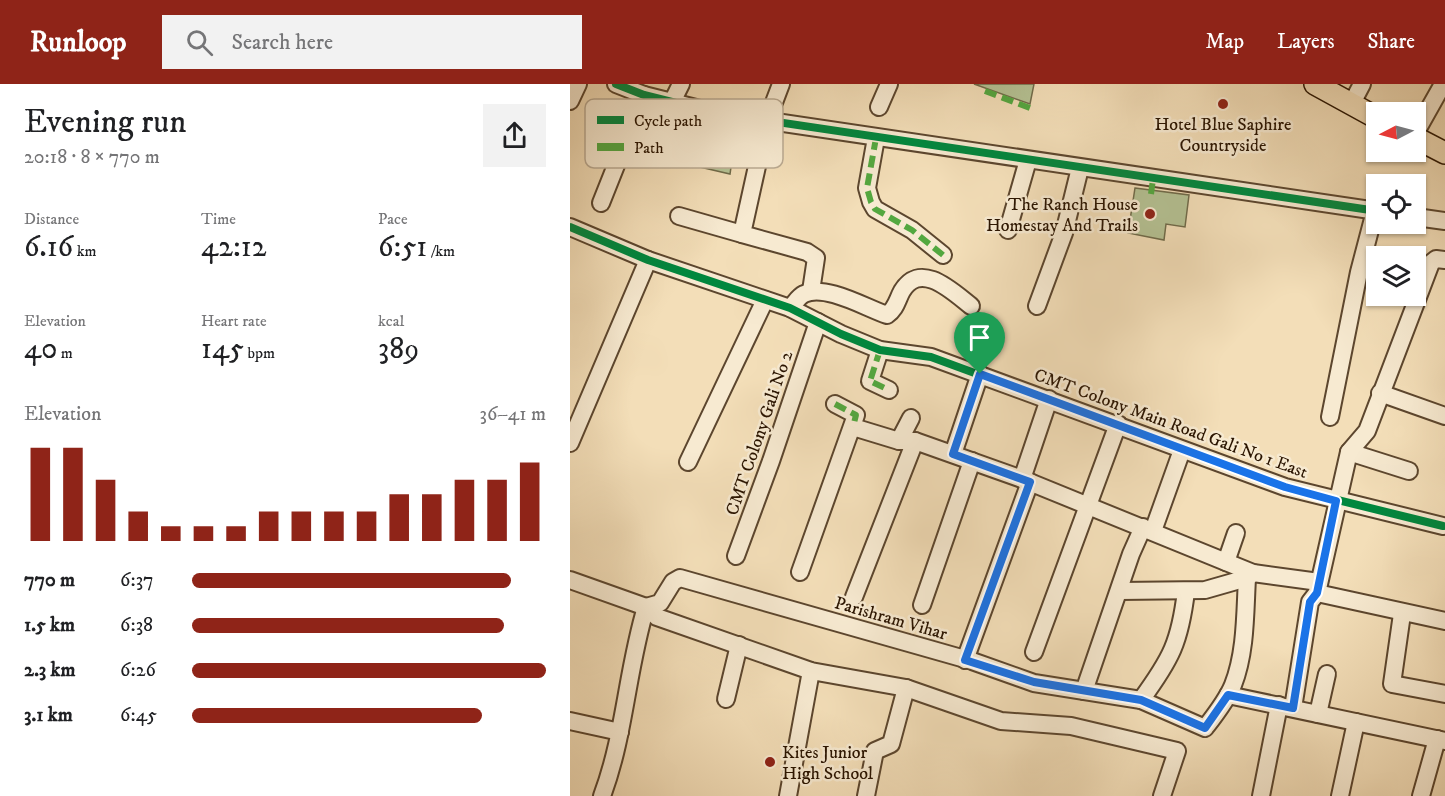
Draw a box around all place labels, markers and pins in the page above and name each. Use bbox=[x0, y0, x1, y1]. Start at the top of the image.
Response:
marker: Hotel Blue Saphire Countryside bbox=[1216, 97, 1230, 111]
place label: Hotel Blue Saphire Countryside bbox=[1155, 114, 1292, 157]
place label: The Ranch House Homestay And Trails bbox=[986, 194, 1138, 237]
marker: The Ranch House Homestay And Trails bbox=[1143, 207, 1157, 221]
pin bbox=[954, 312, 1005, 374]
place label: Kites Junior High School bbox=[782, 742, 874, 785]
marker: Kites Junior High School bbox=[763, 755, 777, 769]

